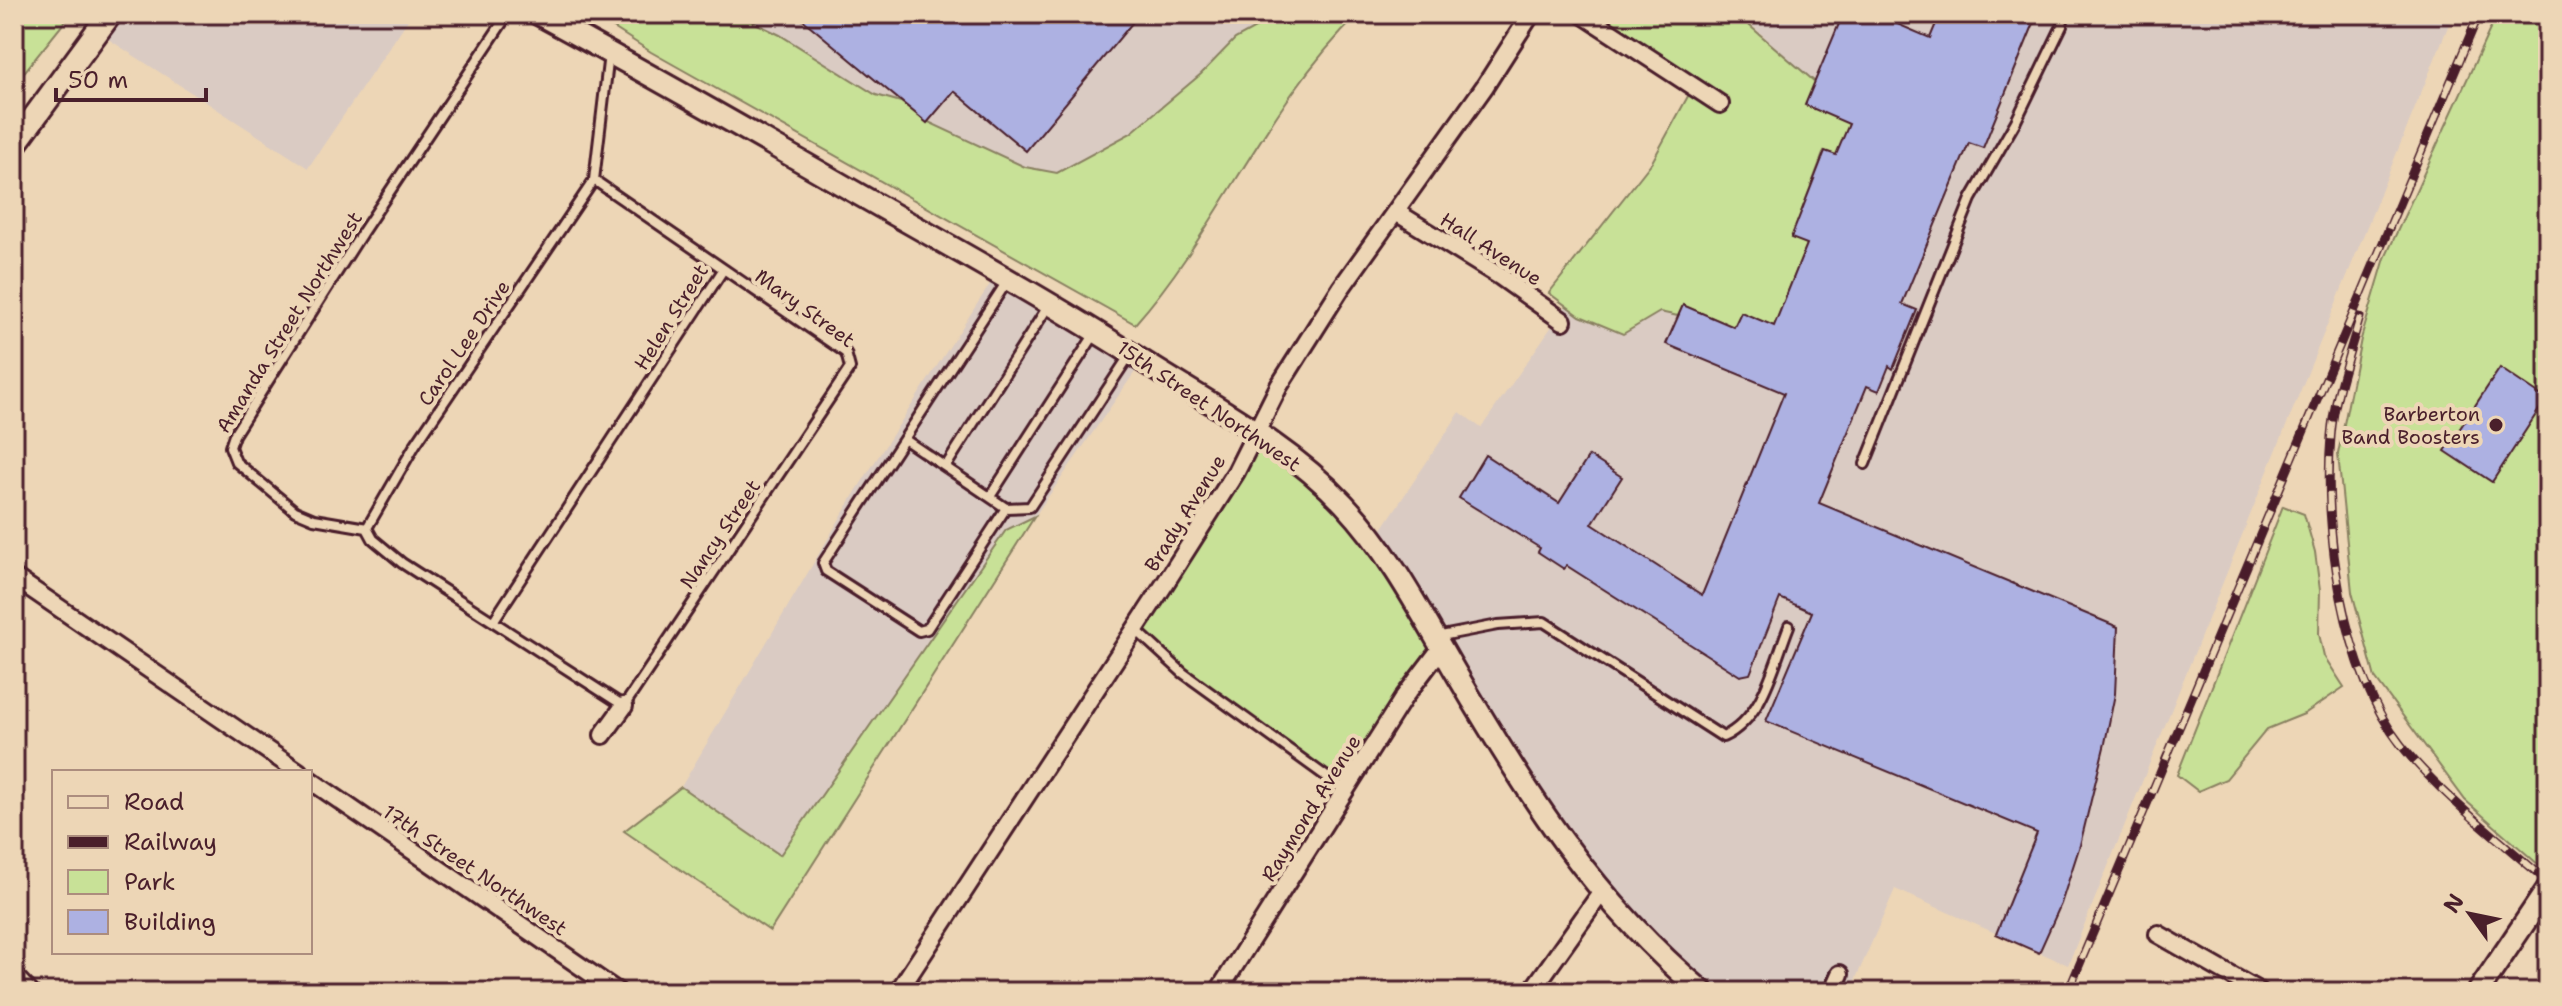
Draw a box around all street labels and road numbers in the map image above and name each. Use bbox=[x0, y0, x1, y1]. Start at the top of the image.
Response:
street label: Amanda Street Northwest bbox=[210, 206, 368, 438]
street label: Hall Avenue bbox=[1435, 206, 1547, 292]
street label: Helen Street bbox=[628, 259, 714, 375]
street label: Mary Street bbox=[750, 263, 860, 353]
street label: Carol Lee Drive bbox=[412, 275, 516, 411]
street label: 15th Street Northwest bbox=[1112, 335, 1306, 477]
street label: Brady Avenue bbox=[1139, 450, 1231, 576]
street label: Nancy Street bbox=[674, 474, 766, 594]
street label: Raymond Avenue bbox=[1255, 730, 1367, 886]
street label: 17th Street Northwest bbox=[378, 799, 572, 941]

